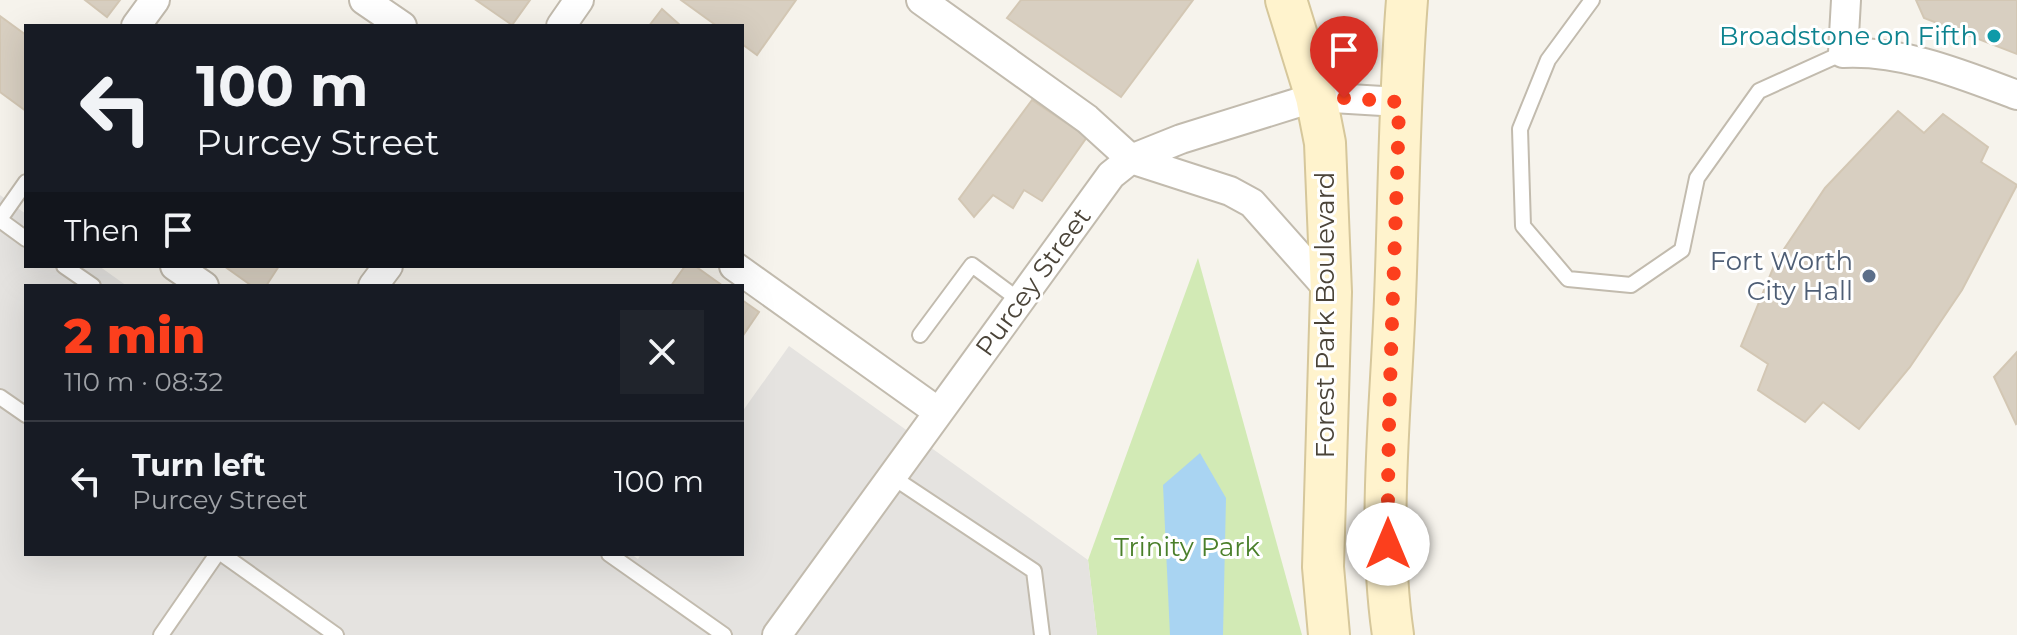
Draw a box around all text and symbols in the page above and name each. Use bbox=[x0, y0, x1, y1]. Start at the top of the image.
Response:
pin bbox=[1310, 16, 1378, 98]
place label: Broadstone on Fifth bbox=[1719, 20, 1978, 52]
marker: Broadstone on Fifth bbox=[1985, 27, 2003, 45]
icon: arrive bbox=[1322, 28, 1366, 72]
text: 100 m bbox=[196, 52, 369, 120]
icon: left bbox=[64, 56, 168, 160]
text: Purcey Street bbox=[196, 120, 439, 164]
street label: Forest Park Boulevard bbox=[1309, 172, 1341, 458]
street label: Purcey Street bbox=[968, 202, 1098, 362]
icon: arrive bbox=[156, 208, 200, 252]
text: Then bbox=[64, 212, 140, 249]
place label: Fort Worth City Hall bbox=[1710, 245, 1853, 307]
marker: Fort Worth City Hall bbox=[1860, 267, 1878, 285]
text: 2 min bbox=[64, 307, 205, 365]
button: close bbox=[620, 310, 704, 394]
text: 110 m · 08:32 bbox=[64, 366, 223, 398]
text: Turn left bbox=[132, 447, 265, 484]
icon: left bbox=[64, 459, 108, 503]
text: 100 m bbox=[614, 463, 704, 500]
text: Purcey Street bbox=[132, 484, 308, 516]
position arrow bbox=[1346, 502, 1430, 586]
park label: Trinity Park bbox=[1114, 531, 1260, 563]

